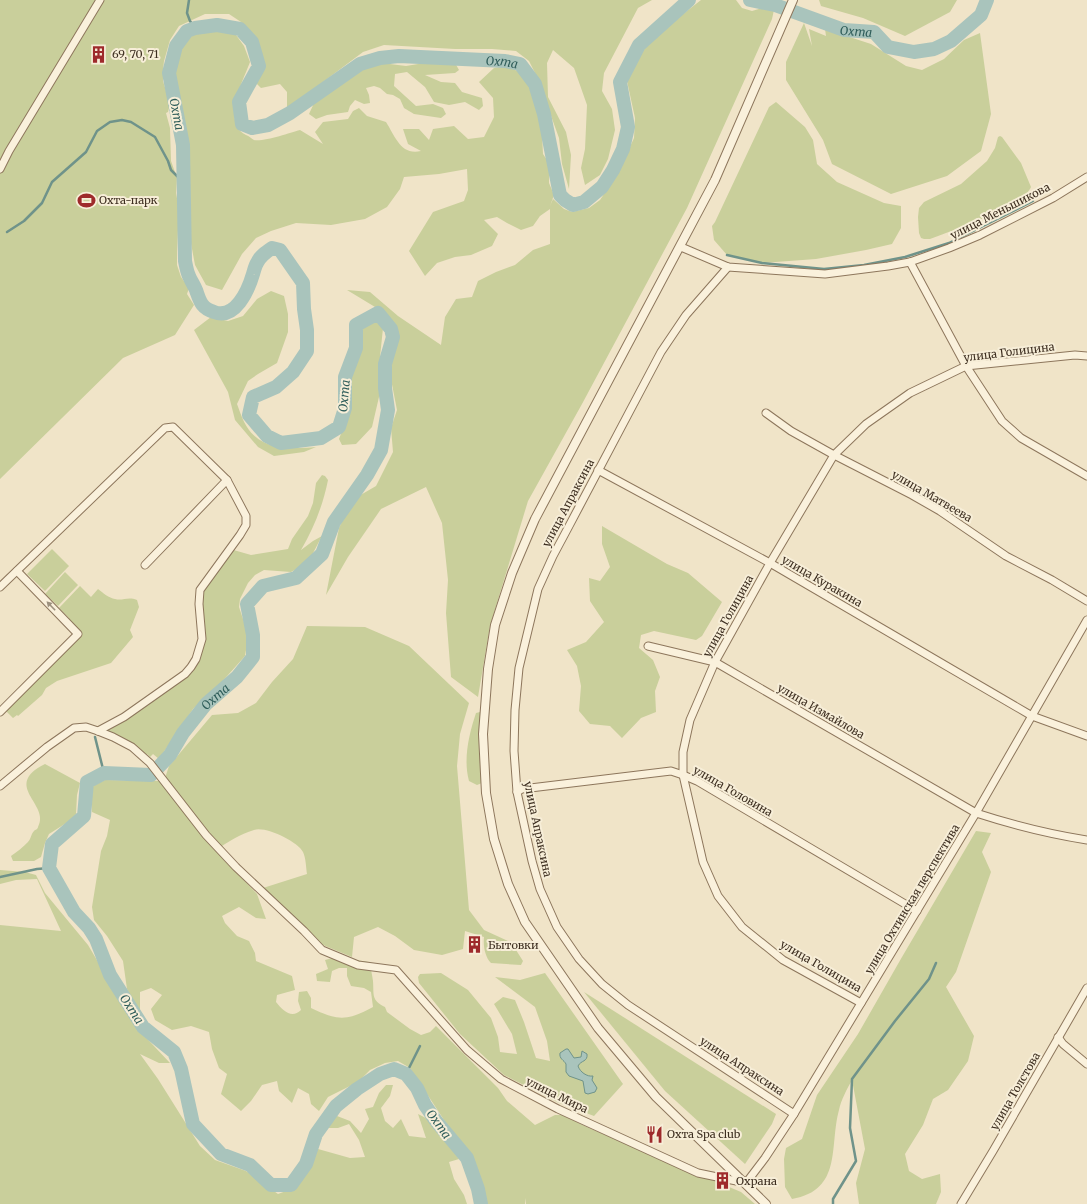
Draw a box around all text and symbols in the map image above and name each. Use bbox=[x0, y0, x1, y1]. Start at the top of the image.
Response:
water label: Охта bbox=[839, 22, 873, 39]
building icon: 69, 70, 71 bbox=[89, 44, 109, 64]
place label: 69, 70, 71 bbox=[112, 47, 159, 61]
water label: Охта bbox=[485, 53, 520, 71]
water label: Охта bbox=[167, 97, 187, 132]
street label: улица Меньшикова bbox=[948, 180, 1052, 242]
sports icon: Охта-парк bbox=[76, 190, 96, 210]
place label: Охта-парк bbox=[99, 193, 158, 207]
street label: улица Голицина bbox=[963, 339, 1055, 365]
water label: Охта bbox=[335, 379, 353, 413]
street label: улица Апраксина bbox=[539, 457, 597, 549]
street label: улица Матвеева bbox=[889, 467, 975, 525]
street label: улица Куракина bbox=[779, 552, 865, 610]
street label: улица Голицина bbox=[700, 572, 756, 659]
one-way arrow bbox=[46, 601, 55, 611]
water label: Охта bbox=[197, 680, 232, 712]
street label: улица Измайлова bbox=[775, 680, 867, 742]
street label: улица Головина bbox=[691, 763, 775, 819]
street label: улица Апраксина bbox=[521, 780, 555, 878]
street label: улица Охтинская перспектива bbox=[862, 821, 962, 977]
building icon: Бытовки bbox=[465, 935, 485, 955]
street label: улица Голицина bbox=[778, 937, 864, 995]
place label: Бытовки bbox=[488, 938, 539, 952]
water label: Охта bbox=[117, 991, 147, 1027]
street label: улица Апраксина bbox=[697, 1034, 787, 1098]
street label: улица Толстова bbox=[987, 1049, 1043, 1132]
street label: улица Мира bbox=[524, 1074, 591, 1116]
water label: Охта bbox=[423, 1106, 455, 1142]
restaurant icon: Охта Spa club bbox=[644, 1124, 664, 1144]
place label: Охта Spa club bbox=[667, 1127, 741, 1141]
building icon: Охрана bbox=[713, 1171, 733, 1191]
place label: Охрана bbox=[736, 1174, 777, 1188]

